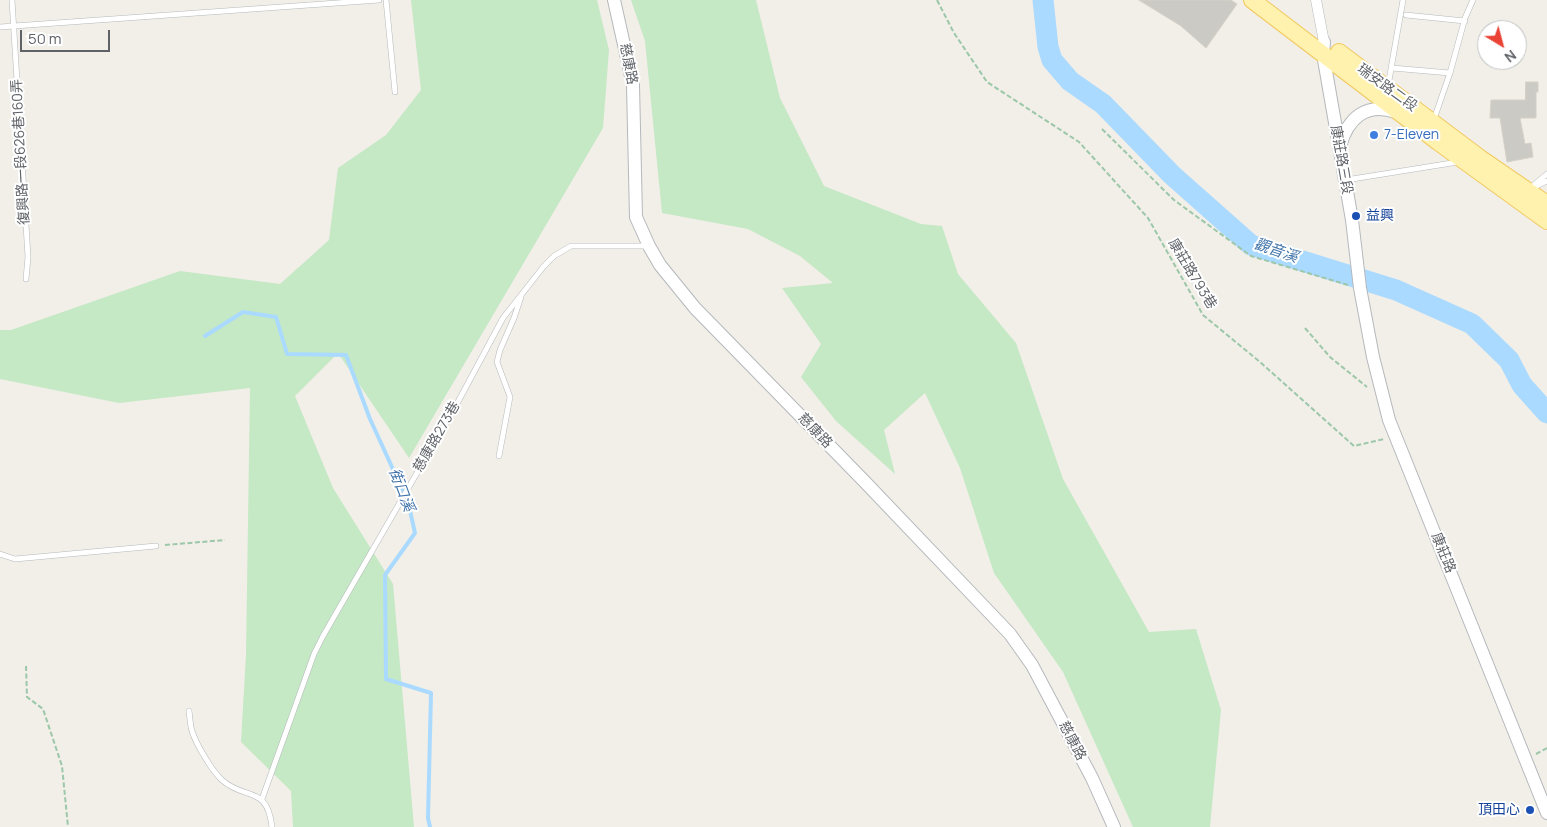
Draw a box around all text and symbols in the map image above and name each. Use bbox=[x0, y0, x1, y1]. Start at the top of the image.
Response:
scale bar bbox=[22, 20, 112, 52]
north arrow bbox=[1477, 20, 1527, 70]
text: 50 m bbox=[28, 28, 62, 49]
street label: 慈康路 bbox=[616, 42, 640, 86]
text: N bbox=[1501, 46, 1520, 67]
street label: 瑞安路二段 bbox=[1354, 61, 1420, 115]
street label: 復興路一段626巷160弄 bbox=[9, 79, 33, 225]
street label: 康莊路三段 bbox=[1327, 124, 1355, 196]
place label: 7-Eleven bbox=[1384, 127, 1439, 143]
marker: 7-Eleven bbox=[1368, 129, 1380, 141]
place label: 益興 bbox=[1366, 208, 1394, 224]
marker: 益興 bbox=[1350, 210, 1362, 222]
water label: 觀音溪 bbox=[1252, 235, 1300, 267]
street label: 康莊路793巷 bbox=[1164, 236, 1220, 312]
street label: 慈康路273巷 bbox=[410, 399, 464, 475]
street label: 慈康路 bbox=[794, 410, 836, 452]
water label: 街口溪 bbox=[385, 466, 417, 514]
street label: 康莊路 bbox=[1427, 530, 1459, 576]
street label: 慈康路 bbox=[1055, 719, 1089, 763]
place label: 頂田心 bbox=[1478, 802, 1520, 818]
marker: 頂田心 bbox=[1524, 804, 1536, 816]

